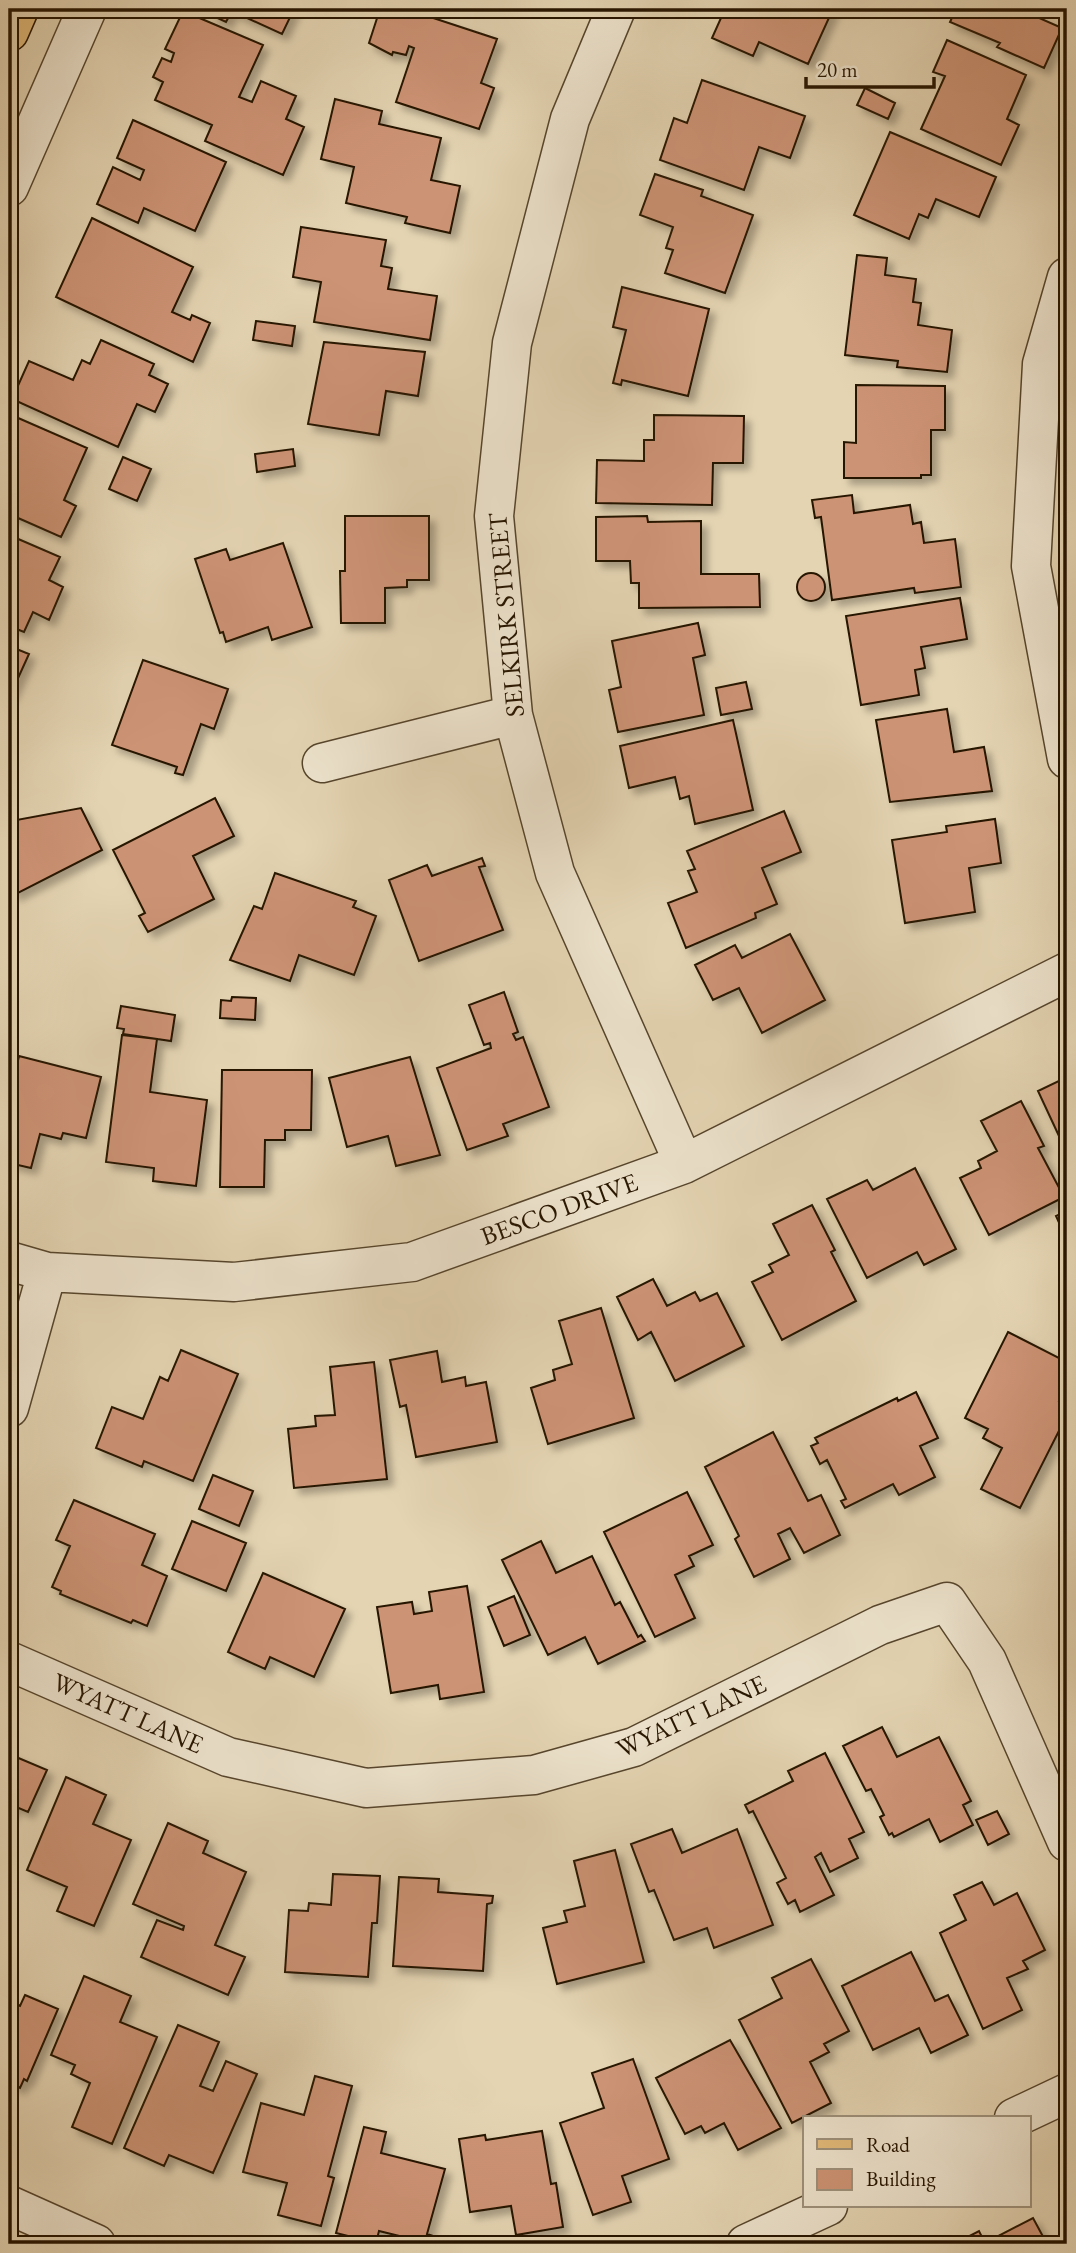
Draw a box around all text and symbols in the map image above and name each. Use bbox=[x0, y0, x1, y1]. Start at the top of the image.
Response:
scale bar bbox=[806, 46, 934, 90]
text: 20 m bbox=[817, 56, 858, 83]
street label: SELKIRK STREET bbox=[480, 511, 532, 718]
street label: BESCO DRIVE bbox=[476, 1165, 642, 1253]
street label: WYATT LANE bbox=[47, 1665, 209, 1762]
street label: WYATT LANE bbox=[611, 1666, 772, 1766]
legend bbox=[803, 2116, 1030, 2208]
text: Road bbox=[866, 2131, 910, 2158]
text: Building bbox=[866, 2165, 936, 2192]

